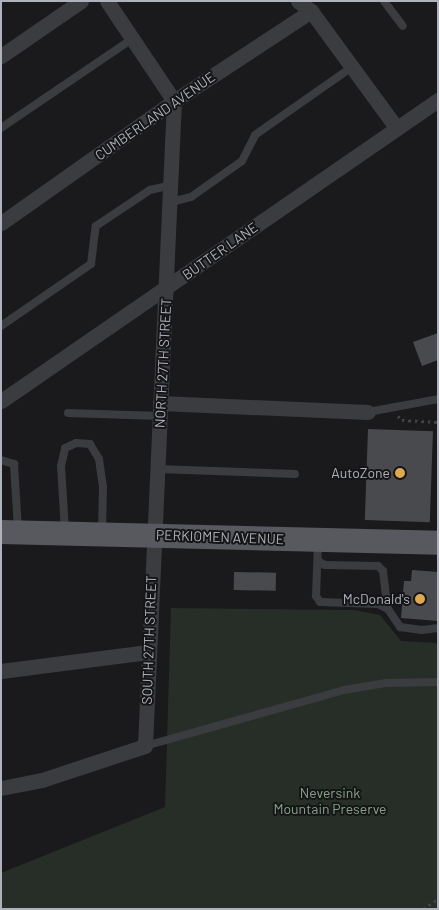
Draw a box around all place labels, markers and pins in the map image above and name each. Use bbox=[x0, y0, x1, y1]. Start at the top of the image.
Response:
place label: AutoZone bbox=[331, 465, 390, 481]
marker: AutoZone bbox=[394, 467, 406, 479]
place label: McDonald's bbox=[343, 591, 410, 607]
marker: McDonald's bbox=[414, 593, 426, 605]

